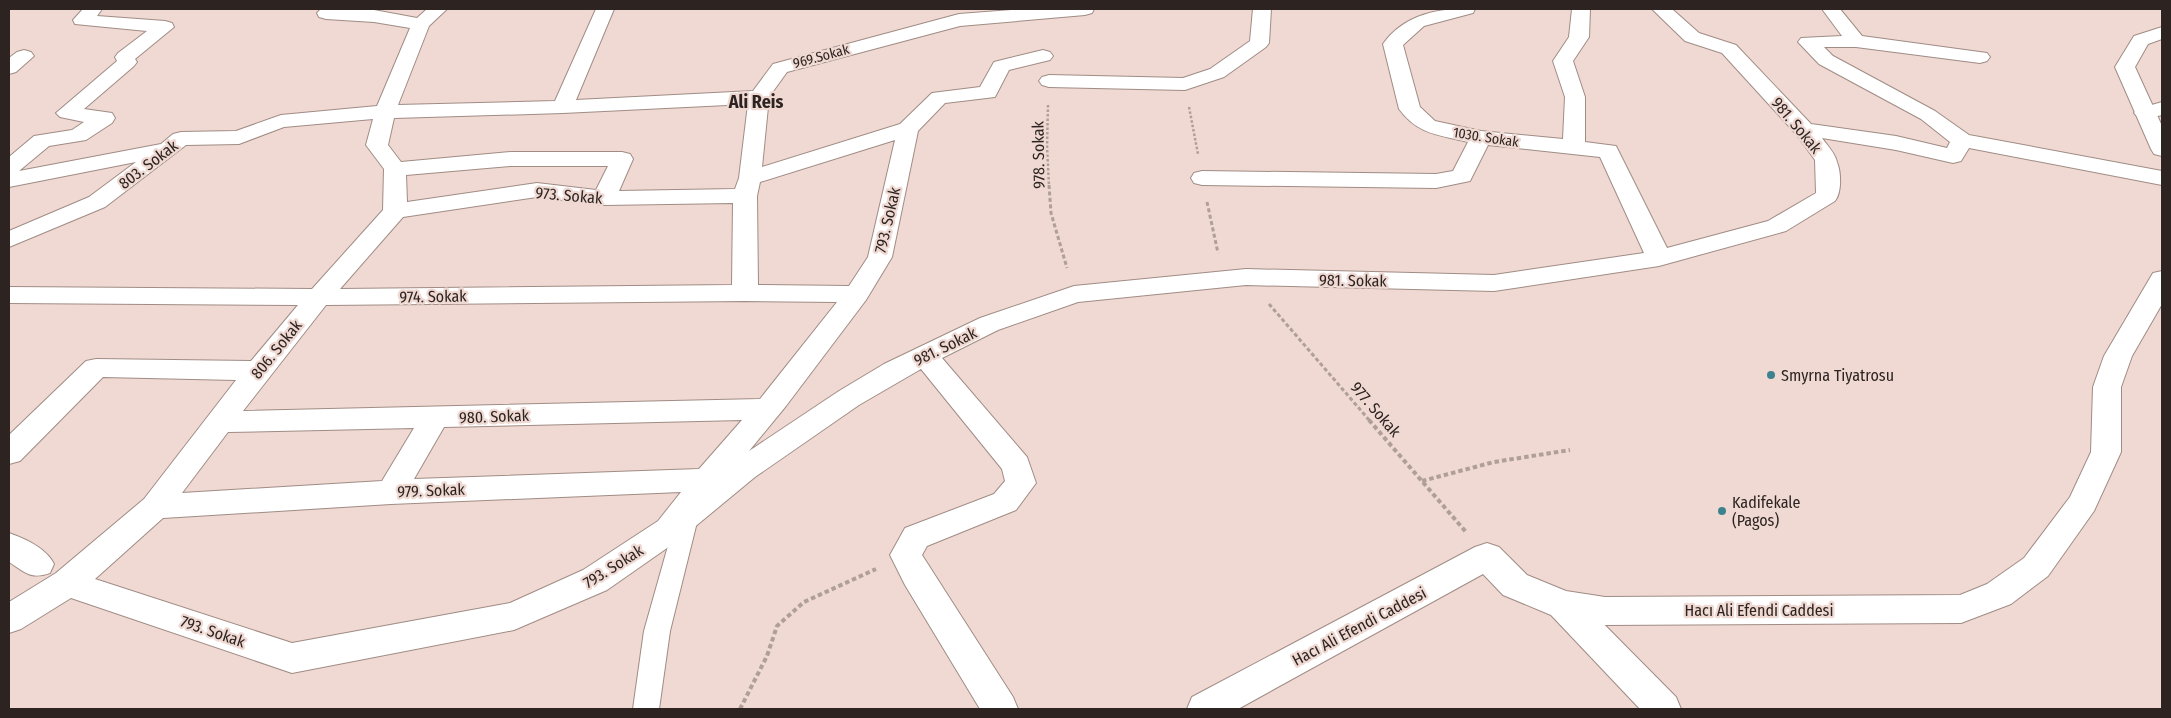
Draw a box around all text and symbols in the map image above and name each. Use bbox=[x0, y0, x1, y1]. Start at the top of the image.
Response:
street label: 969.Sokak bbox=[791, 41, 851, 72]
district label: Ali Reis bbox=[728, 91, 783, 113]
street label: 981. Sokak bbox=[1768, 93, 1826, 158]
street label: 978. Sokak bbox=[1028, 120, 1049, 189]
street label: 1030. Sokak bbox=[1452, 124, 1521, 151]
street label: 803. Sokak bbox=[115, 136, 182, 193]
street label: 973. Sokak bbox=[535, 183, 604, 208]
street label: 793. Sokak bbox=[871, 185, 904, 255]
street label: 981. Sokak bbox=[1319, 270, 1388, 291]
street label: 974. Sokak bbox=[399, 286, 467, 307]
street label: 806. Sokak bbox=[247, 316, 306, 383]
street label: 981. Sokak bbox=[911, 323, 980, 370]
place label: Smyrna Tiyatrosu bbox=[1781, 366, 1894, 385]
marker: Smyrna Tiyatrosu bbox=[1765, 369, 1777, 381]
street label: 977. Sokak bbox=[1347, 378, 1405, 441]
street label: 980. Sokak bbox=[459, 406, 530, 427]
street label: 979. Sokak bbox=[397, 480, 466, 501]
place label: Kadifekale (Pagos) bbox=[1732, 493, 1800, 530]
marker: Kadifekale (Pagos) bbox=[1716, 505, 1728, 517]
street label: 793. Sokak bbox=[580, 540, 647, 592]
street label: Hacı Ali Efendi Caddesi bbox=[1289, 583, 1429, 670]
street label: Hacı Ali Efendi Caddesi bbox=[1685, 601, 1833, 620]
street label: 793. Sokak bbox=[178, 612, 248, 652]

